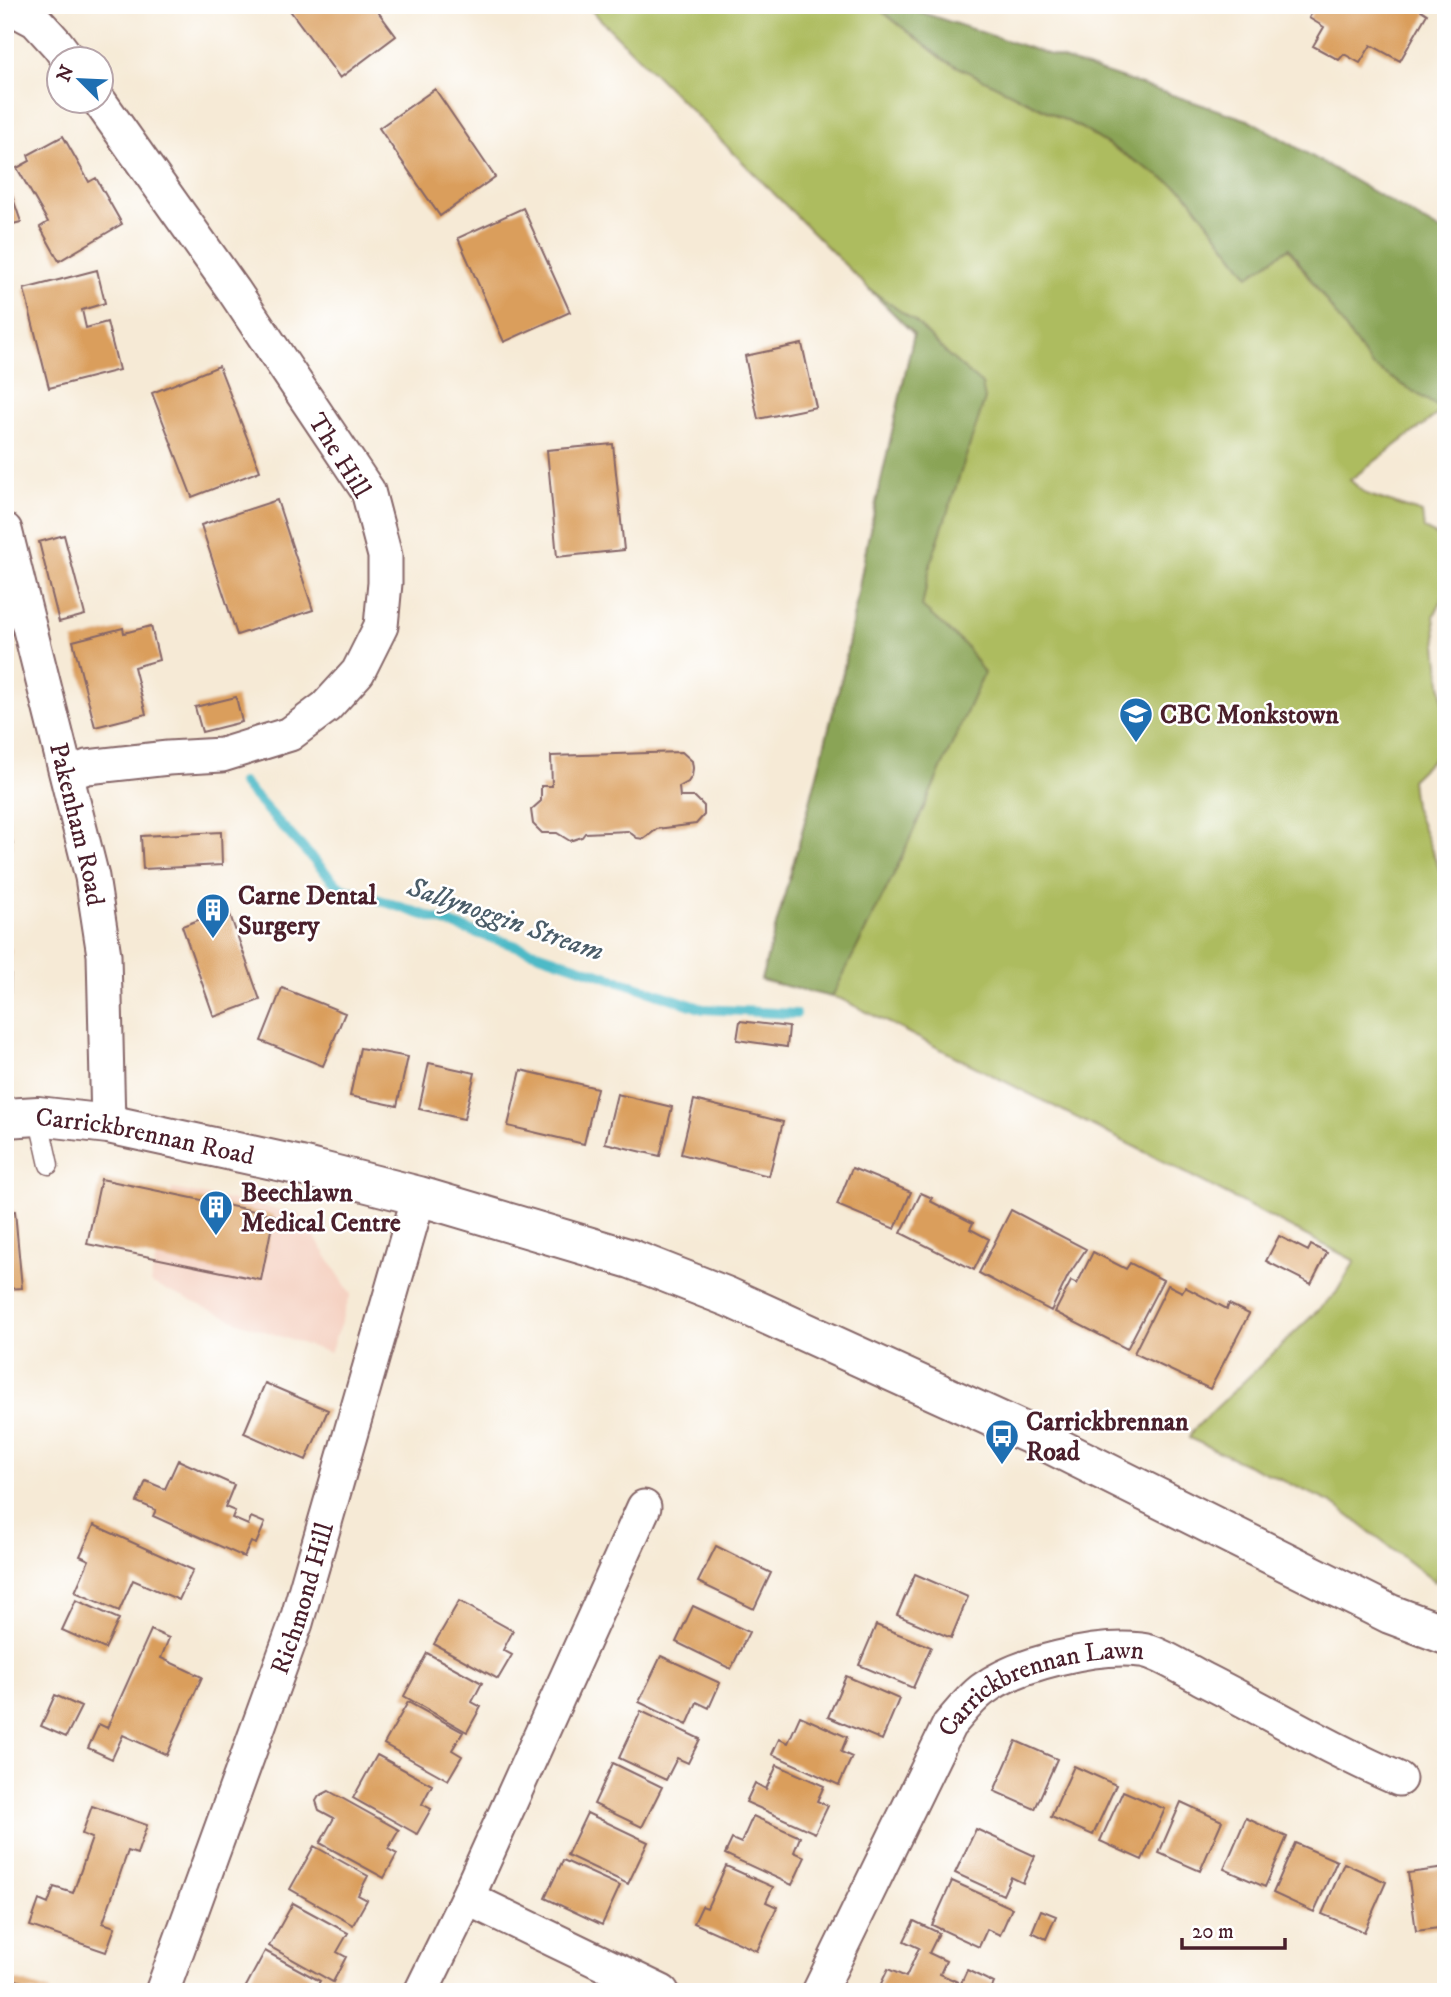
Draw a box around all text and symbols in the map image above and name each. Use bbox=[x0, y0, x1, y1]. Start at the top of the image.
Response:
north arrow bbox=[46, 46, 116, 116]
text: N bbox=[52, 62, 80, 86]
street label: The Hill bbox=[300, 407, 378, 504]
school or university icon: CBC Monkstown bbox=[1117, 695, 1155, 744]
place label: CBC Monkstown bbox=[1160, 699, 1339, 732]
street label: Pakenham Road bbox=[41, 739, 111, 908]
water label: Sallynoggin Stream bbox=[402, 869, 608, 969]
place label: Carne Dental Surgery bbox=[238, 880, 378, 943]
building icon: Carne Dental Surgery bbox=[194, 891, 232, 940]
street label: Carrickbrennan Road bbox=[34, 1101, 257, 1173]
place label: Beechlawn Medical Centre bbox=[241, 1177, 401, 1240]
building icon: Beechlawn Medical Centre bbox=[197, 1188, 235, 1237]
place label: Carrickbrennan Road bbox=[1026, 1406, 1189, 1469]
bus stop icon: Carrickbrennan Road bbox=[983, 1417, 1021, 1466]
street label: Richmond Hill bbox=[264, 1519, 342, 1679]
street label: Carrickbrennan Lawn bbox=[931, 1634, 1146, 1742]
scale bar bbox=[1182, 1906, 1285, 1950]
text: 20 m bbox=[1192, 1919, 1234, 1945]

